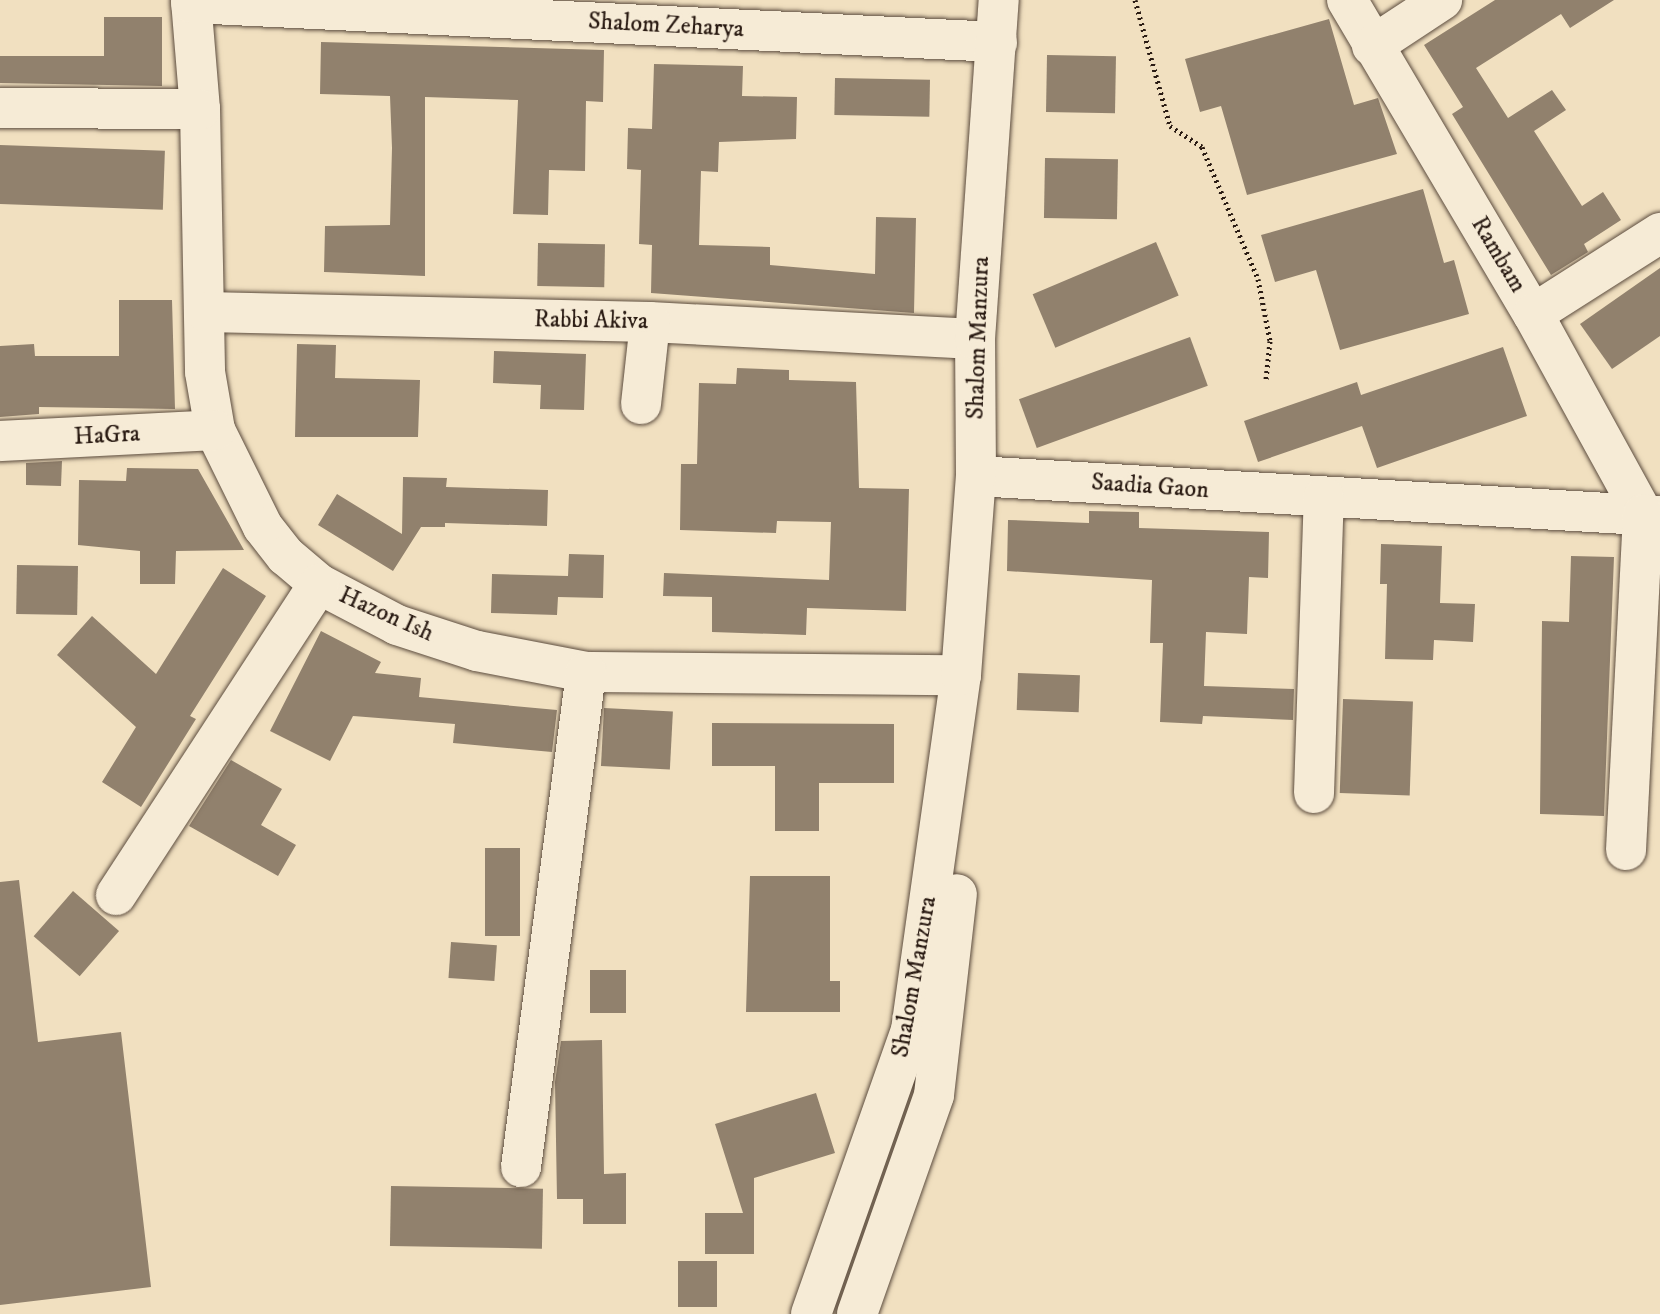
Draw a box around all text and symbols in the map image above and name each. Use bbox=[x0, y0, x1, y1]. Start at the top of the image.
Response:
street label: Shalom Zeharya bbox=[587, 8, 745, 44]
street label: Rambam bbox=[1464, 212, 1532, 298]
street label: Shalom Manzura bbox=[962, 256, 996, 420]
street label: Rabbi Akiva bbox=[534, 306, 648, 336]
street label: HaGra bbox=[73, 420, 141, 452]
street label: Saadia Gaon bbox=[1090, 469, 1210, 505]
street label: Hazon Ish bbox=[334, 581, 438, 649]
street label: Shalom Manzura bbox=[887, 894, 943, 1060]

